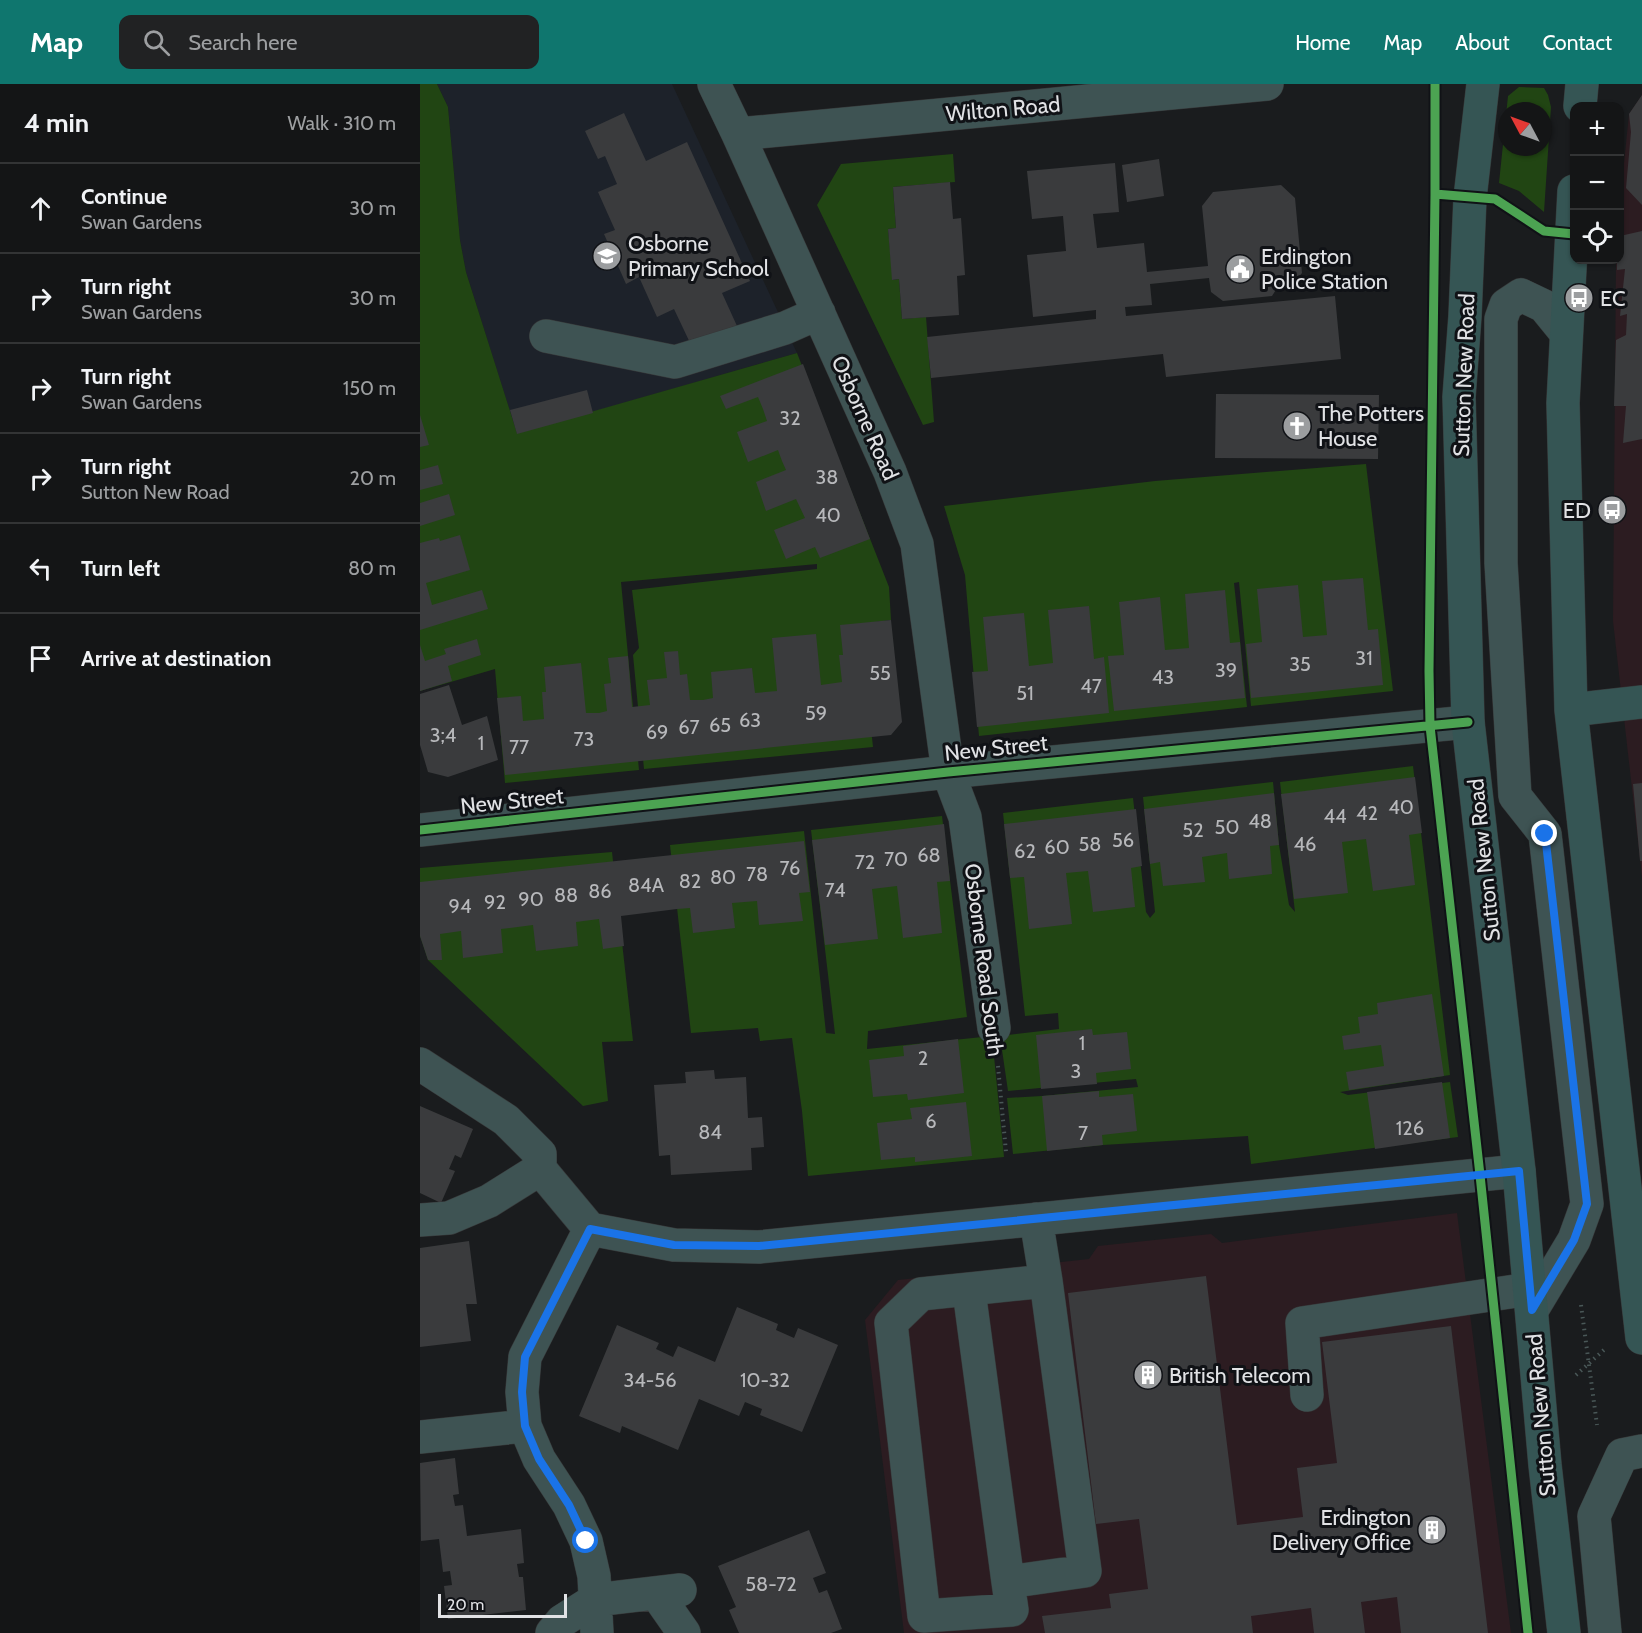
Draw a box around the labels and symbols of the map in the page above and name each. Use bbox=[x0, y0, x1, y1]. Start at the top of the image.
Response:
street label: Wilton Road bbox=[945, 91, 1061, 127]
north arrow bbox=[1498, 102, 1552, 156]
place label: Osborne Primary School bbox=[628, 230, 770, 282]
school or university icon: Osborne Primary School bbox=[591, 240, 623, 272]
place label: Erdington Police Station bbox=[1261, 243, 1388, 295]
public building icon: Erdington Police Station bbox=[1224, 253, 1256, 285]
bus stop icon: EC bbox=[1563, 282, 1595, 314]
place label: EC bbox=[1600, 285, 1626, 312]
street label: Sutton New Road bbox=[1448, 293, 1480, 457]
street label: Osborne Road bbox=[826, 352, 904, 484]
place label: The Potters House bbox=[1318, 400, 1424, 452]
house number: 32 bbox=[779, 406, 801, 430]
church icon: The Potters House bbox=[1281, 410, 1313, 442]
house number: 38 bbox=[816, 465, 838, 489]
bus stop icon: ED bbox=[1596, 494, 1628, 526]
place label: ED bbox=[1563, 497, 1591, 524]
house number: 40 bbox=[815, 503, 841, 527]
house number: 31 bbox=[1355, 646, 1373, 670]
house number: 35 bbox=[1289, 652, 1311, 676]
house number: 39 bbox=[1215, 658, 1237, 682]
house number: 55 bbox=[869, 661, 891, 685]
house number: 43 bbox=[1152, 665, 1174, 689]
house number: 47 bbox=[1080, 674, 1102, 698]
house number: 51 bbox=[1016, 681, 1034, 705]
house number: 59 bbox=[805, 701, 827, 725]
house number: 63 bbox=[739, 708, 761, 732]
house number: 65 bbox=[709, 713, 731, 737]
house number: 67 bbox=[678, 715, 700, 739]
house number: 69 bbox=[646, 720, 668, 744]
house number: 3;4 bbox=[430, 723, 457, 747]
house number: 73 bbox=[574, 727, 594, 751]
street label: New Street bbox=[943, 729, 1050, 767]
house number: 1 bbox=[478, 731, 484, 755]
house number: 77 bbox=[509, 735, 529, 759]
street label: Sutton New Road bbox=[1462, 777, 1506, 943]
street label: New Street bbox=[459, 782, 566, 820]
house number: 40 bbox=[1388, 795, 1414, 819]
house number: 42 bbox=[1356, 801, 1378, 825]
house number: 44 bbox=[1323, 804, 1347, 828]
house number: 48 bbox=[1248, 809, 1272, 833]
house number: 50 bbox=[1215, 815, 1239, 839]
house number: 52 bbox=[1182, 818, 1204, 842]
route end bbox=[1531, 820, 1557, 846]
house number: 56 bbox=[1112, 828, 1134, 852]
house number: 58 bbox=[1079, 832, 1101, 856]
house number: 46 bbox=[1294, 832, 1316, 856]
house number: 60 bbox=[1044, 835, 1070, 859]
house number: 62 bbox=[1014, 839, 1036, 863]
house number: 68 bbox=[917, 843, 941, 867]
house number: 70 bbox=[884, 847, 908, 871]
house number: 72 bbox=[855, 850, 875, 874]
house number: 76 bbox=[780, 856, 800, 880]
house number: 78 bbox=[746, 862, 768, 886]
street label: Osborne Road South bbox=[959, 862, 1009, 1058]
house number: 80 bbox=[710, 865, 736, 889]
house number: 82 bbox=[679, 869, 701, 893]
house number: 84A bbox=[628, 873, 665, 897]
house number: 74 bbox=[825, 878, 846, 902]
house number: 86 bbox=[588, 879, 612, 903]
house number: 88 bbox=[554, 883, 578, 907]
house number: 90 bbox=[518, 887, 544, 911]
house number: 92 bbox=[484, 890, 506, 914]
house number: 94 bbox=[449, 894, 472, 918]
house number: 1 bbox=[1079, 1031, 1085, 1055]
house number: 2 bbox=[918, 1046, 928, 1070]
house number: 3 bbox=[1071, 1059, 1081, 1083]
house number: 6 bbox=[925, 1109, 937, 1133]
house number: 126 bbox=[1396, 1116, 1424, 1140]
house number: 84 bbox=[698, 1120, 722, 1144]
house number: 7 bbox=[1078, 1121, 1088, 1145]
street label: Sutton New Road bbox=[1520, 1332, 1562, 1498]
building icon: British Telecom bbox=[1132, 1359, 1164, 1391]
place label: British Telecom bbox=[1169, 1362, 1311, 1389]
house number: 34-56 bbox=[623, 1368, 677, 1392]
house number: 10-32 bbox=[740, 1368, 790, 1392]
place label: Erdington Delivery Office bbox=[1272, 1504, 1411, 1556]
building icon: Erdington Delivery Office bbox=[1416, 1514, 1448, 1546]
route start bbox=[572, 1527, 598, 1553]
house number: 58-72 bbox=[745, 1572, 797, 1596]
scale bar bbox=[438, 1591, 567, 1618]

